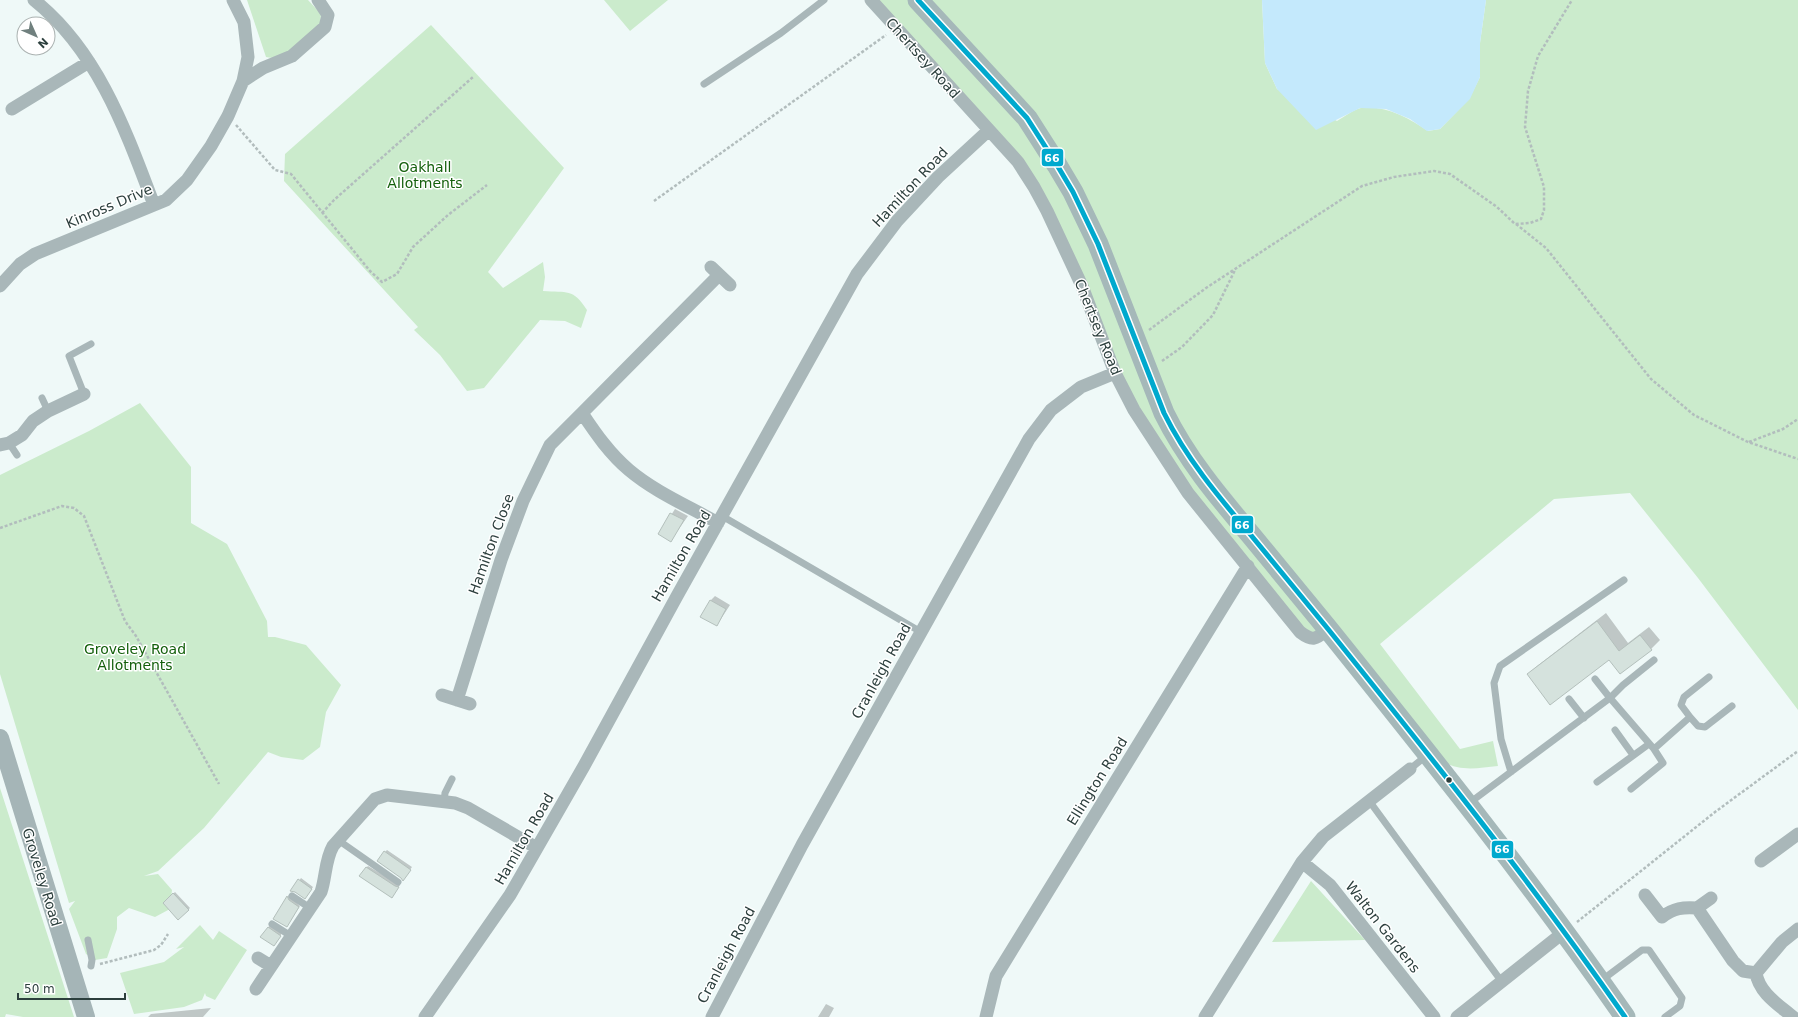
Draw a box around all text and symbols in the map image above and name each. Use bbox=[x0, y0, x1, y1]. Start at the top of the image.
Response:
street label: Chertsey Road bbox=[883, 15, 963, 101]
north arrow bbox=[16, 16, 56, 56]
text: N bbox=[35, 35, 51, 51]
street label: Hamilton Road bbox=[869, 144, 951, 230]
line badge: 66 bbox=[1041, 148, 1064, 167]
text: 66 bbox=[1044, 152, 1060, 165]
park label: Oakhall Allotments bbox=[387, 159, 463, 191]
street label: Kinross Drive bbox=[63, 181, 155, 231]
street label: Chertsey Road bbox=[1071, 277, 1125, 377]
street label: Hamilton Close bbox=[465, 491, 517, 597]
street label: Hamilton Road bbox=[648, 507, 714, 605]
line badge: 66 bbox=[1231, 515, 1254, 534]
text: 66 bbox=[1234, 519, 1250, 532]
street label: Cranleigh Road bbox=[848, 620, 914, 722]
park label: Groveley Road Allotments bbox=[84, 641, 186, 673]
street label: Ellington Road bbox=[1064, 734, 1130, 828]
unlabelled marker bbox=[1444, 775, 1454, 785]
street label: Hamilton Road bbox=[491, 790, 557, 888]
street label: Groveley Road bbox=[19, 826, 65, 928]
line badge: 66 bbox=[1491, 840, 1514, 859]
text: 66 bbox=[1494, 843, 1510, 856]
street label: Walton Gardens bbox=[1342, 878, 1424, 976]
street label: Cranleigh Road bbox=[694, 904, 758, 1006]
scale bar bbox=[18, 975, 125, 1001]
text: 50 m bbox=[24, 982, 55, 996]

